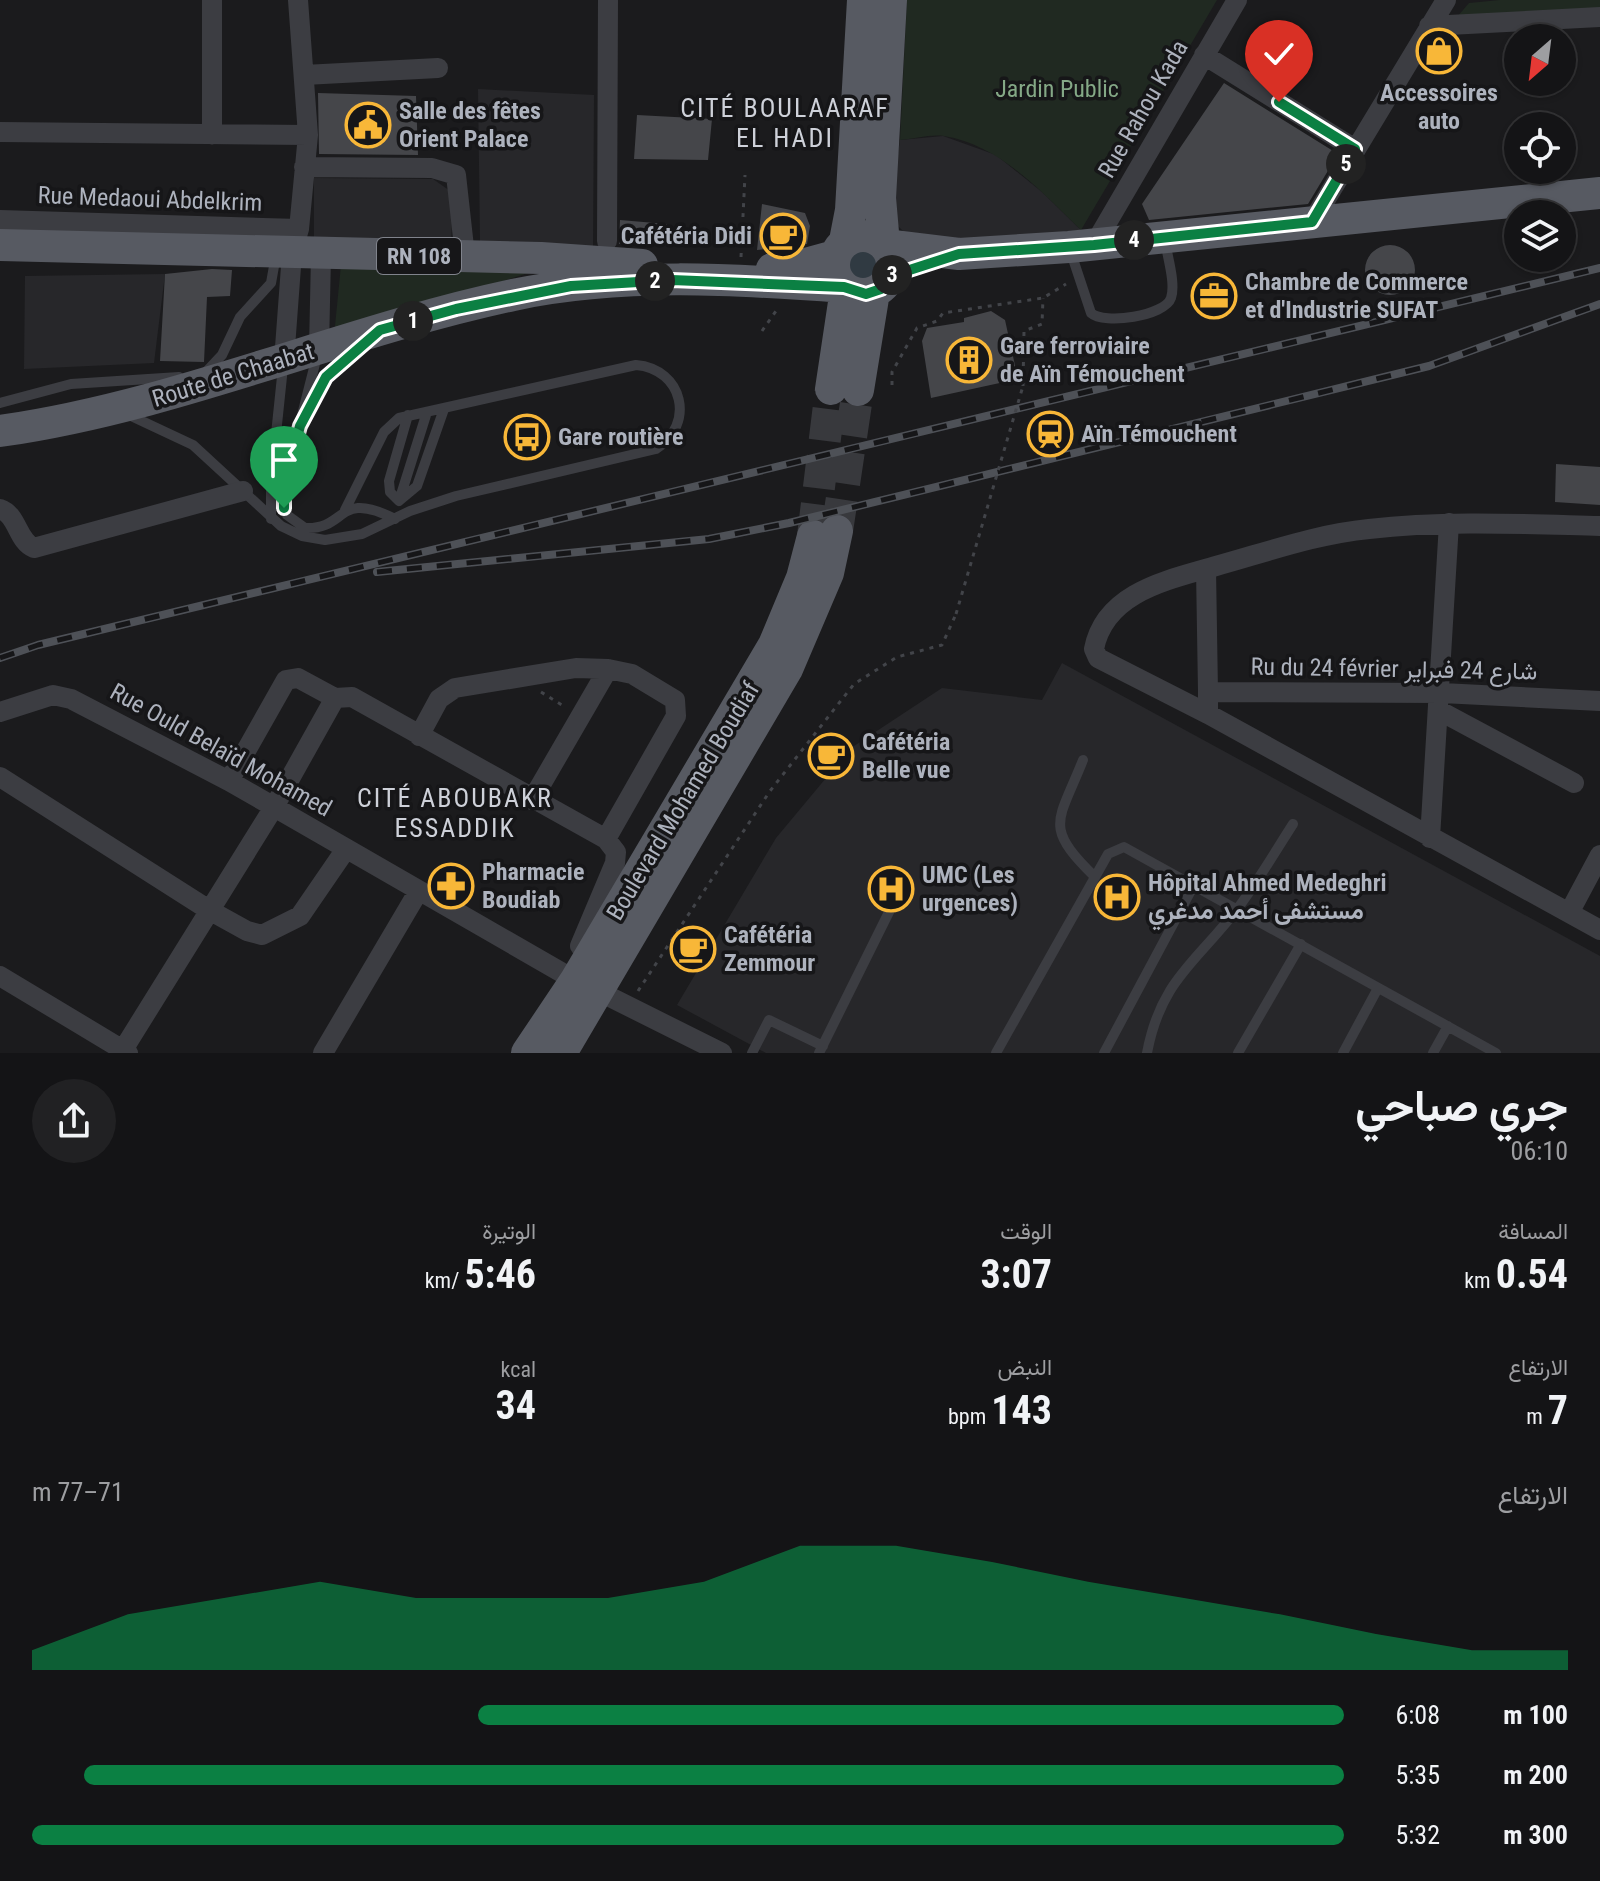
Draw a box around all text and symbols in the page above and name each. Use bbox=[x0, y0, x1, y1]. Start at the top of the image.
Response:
pin bbox=[1245, 20, 1313, 102]
north arrow bbox=[1504, 24, 1576, 96]
map controls bbox=[1504, 24, 1576, 272]
shop icon: Accessoires auto bbox=[1415, 27, 1463, 75]
icon: check bbox=[1257, 32, 1301, 76]
street label: Rue Rahou Kada bbox=[1092, 35, 1194, 183]
park label: Jardin Public bbox=[995, 75, 1119, 103]
place label: Accessoires auto bbox=[1380, 79, 1498, 135]
district label: CITÉ BOULAARAF EL HADI bbox=[680, 93, 890, 153]
place label: Salle des fêtes Orient Palace bbox=[399, 97, 541, 153]
public building icon: Salle des fêtes Orient Palace bbox=[344, 101, 392, 149]
button: locate bbox=[1504, 112, 1576, 184]
pin: 5 bbox=[1326, 144, 1366, 184]
text: 5 bbox=[1340, 151, 1352, 176]
street label: Rue Medaoui Abdelkrim bbox=[37, 181, 263, 217]
button: layers bbox=[1504, 200, 1576, 272]
cafe icon: Cafétéria Didi bbox=[759, 212, 807, 260]
pin: 4 bbox=[1114, 220, 1154, 260]
place label: Cafétéria Didi bbox=[621, 222, 752, 250]
text: 4 bbox=[1128, 227, 1140, 252]
road number: RN 108 bbox=[377, 238, 461, 274]
pin: 3 bbox=[872, 255, 912, 295]
pin: 2 bbox=[635, 261, 675, 301]
text: 3 bbox=[886, 262, 898, 287]
text: 2 bbox=[649, 268, 661, 293]
place label: Chambre de Commerce et d'Industrie SUFAT bbox=[1245, 268, 1468, 324]
office icon: Chambre de Commerce et d'Industrie SUFAT bbox=[1190, 272, 1238, 320]
pin: 1 bbox=[393, 301, 433, 341]
text: 1 bbox=[407, 308, 419, 333]
place label: Gare ferroviaire de Aïn Témouchent bbox=[1000, 332, 1185, 388]
building icon: Gare ferroviaire de Aïn Témouchent bbox=[945, 336, 993, 384]
street label: Route de Chaabat bbox=[149, 337, 317, 413]
station icon: Aïn Témouchent bbox=[1026, 410, 1074, 458]
bus stop icon: Gare routière bbox=[503, 413, 551, 461]
place label: Aïn Témouchent bbox=[1081, 420, 1237, 448]
place label: Gare routière bbox=[558, 423, 683, 451]
pin bbox=[250, 426, 318, 508]
icon: arrive bbox=[262, 438, 306, 482]
street label: Ru du 24 février شارع 24 فبراير bbox=[1250, 653, 1538, 687]
street label: Rue Ould Belaïd Mohamed bbox=[105, 677, 337, 823]
street label: Boulevard Mohamed Boudiaf bbox=[601, 677, 765, 925]
place label: Cafétéria Belle vue bbox=[862, 728, 950, 784]
cafe icon: Cafétéria Belle vue bbox=[807, 732, 855, 780]
district label: CITÉ ABOUBAKR ESSADDIK bbox=[357, 783, 553, 843]
place label: Pharmacie Boudiab bbox=[482, 858, 584, 914]
place label: UMC (Les urgences) bbox=[922, 861, 1018, 917]
pharmacy icon: Pharmacie Boudiab bbox=[427, 862, 475, 910]
hospital icon: UMC (Les urgences) bbox=[867, 865, 915, 913]
place label: Hôpital Ahmed Medeghri مستشفى أحمد مدغري bbox=[1148, 869, 1387, 931]
hospital icon: Hôpital Ahmed Medeghri مستشفى أحمد مدغري bbox=[1093, 873, 1141, 921]
place label: Cafétéria Zemmour bbox=[724, 921, 815, 977]
cafe icon: Cafétéria Zemmour bbox=[669, 925, 717, 973]
button: share bbox=[32, 1079, 116, 1163]
text: جري صباحي bbox=[1355, 1080, 1568, 1132]
text: 06:10 bbox=[1511, 1136, 1568, 1166]
text: الوتيرة bbox=[482, 1219, 536, 1244]
text: الوقت bbox=[1000, 1219, 1052, 1244]
text: المسافة bbox=[1498, 1219, 1568, 1244]
text: 5:46 bbox=[464, 1251, 536, 1298]
text: 3:07 bbox=[980, 1251, 1052, 1298]
text: 0.54 bbox=[1496, 1251, 1568, 1298]
text: /km bbox=[425, 1268, 464, 1293]
text: km bbox=[1464, 1268, 1496, 1293]
text: النبض bbox=[998, 1355, 1052, 1380]
text: الارتفاع bbox=[1508, 1355, 1568, 1380]
text: kcal bbox=[501, 1357, 536, 1382]
text: 34 bbox=[496, 1382, 536, 1429]
text: 143 bbox=[991, 1387, 1052, 1434]
text: 7 bbox=[1548, 1387, 1568, 1434]
text: bpm bbox=[948, 1404, 991, 1429]
text: m bbox=[1526, 1404, 1548, 1429]
text: 71–77 m bbox=[32, 1477, 124, 1507]
text: الارتفاع bbox=[1497, 1480, 1568, 1510]
text: 6:08 bbox=[1395, 1700, 1440, 1730]
text: 100 m bbox=[1503, 1700, 1568, 1730]
text: 5:35 bbox=[1395, 1760, 1440, 1790]
text: 200 m bbox=[1503, 1760, 1568, 1790]
text: 5:32 bbox=[1395, 1820, 1440, 1850]
text: 300 m bbox=[1503, 1820, 1568, 1850]

